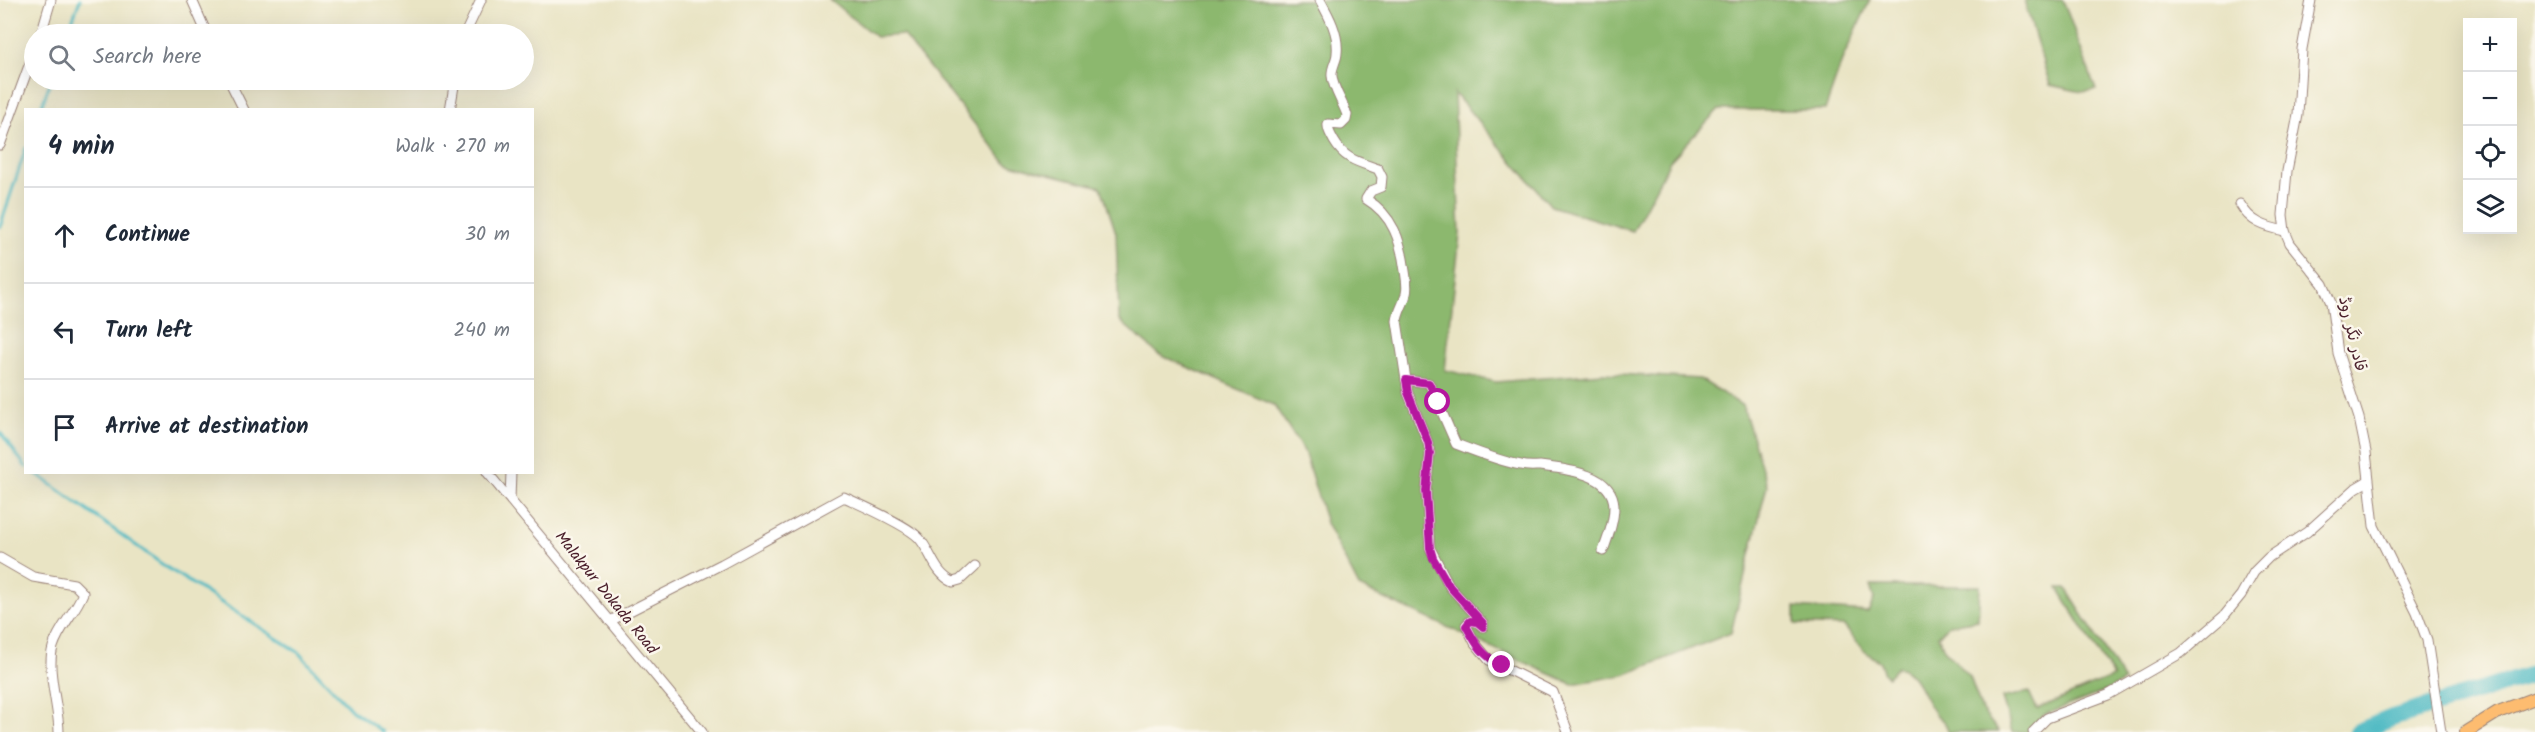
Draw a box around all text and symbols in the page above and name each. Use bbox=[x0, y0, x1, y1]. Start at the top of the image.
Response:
map controls bbox=[2463, 18, 2517, 234]
button: + bbox=[2463, 18, 2517, 72]
search box bbox=[24, 24, 534, 90]
text: Search here bbox=[93, 40, 201, 75]
icon: search bbox=[45, 41, 78, 74]
button: − bbox=[2463, 72, 2517, 126]
text: 4 min bbox=[48, 126, 115, 168]
button: locate bbox=[2463, 126, 2517, 180]
text: Walk · 270 m bbox=[395, 131, 510, 163]
button: layers bbox=[2463, 180, 2517, 234]
text: Continue bbox=[105, 218, 190, 253]
icon: ahead bbox=[48, 219, 81, 252]
text: 30 m bbox=[465, 219, 510, 251]
street label: قادر نگر روڈ bbox=[2331, 294, 2373, 374]
text: Turn left bbox=[105, 314, 192, 349]
icon: left bbox=[48, 315, 81, 348]
text: 240 m bbox=[453, 315, 510, 347]
route start bbox=[1424, 388, 1450, 414]
text: Arrive at destination bbox=[105, 410, 308, 445]
icon: arrive bbox=[48, 411, 81, 444]
street label: Malakpur Dokada Road bbox=[548, 526, 664, 661]
route end bbox=[1488, 651, 1514, 677]

